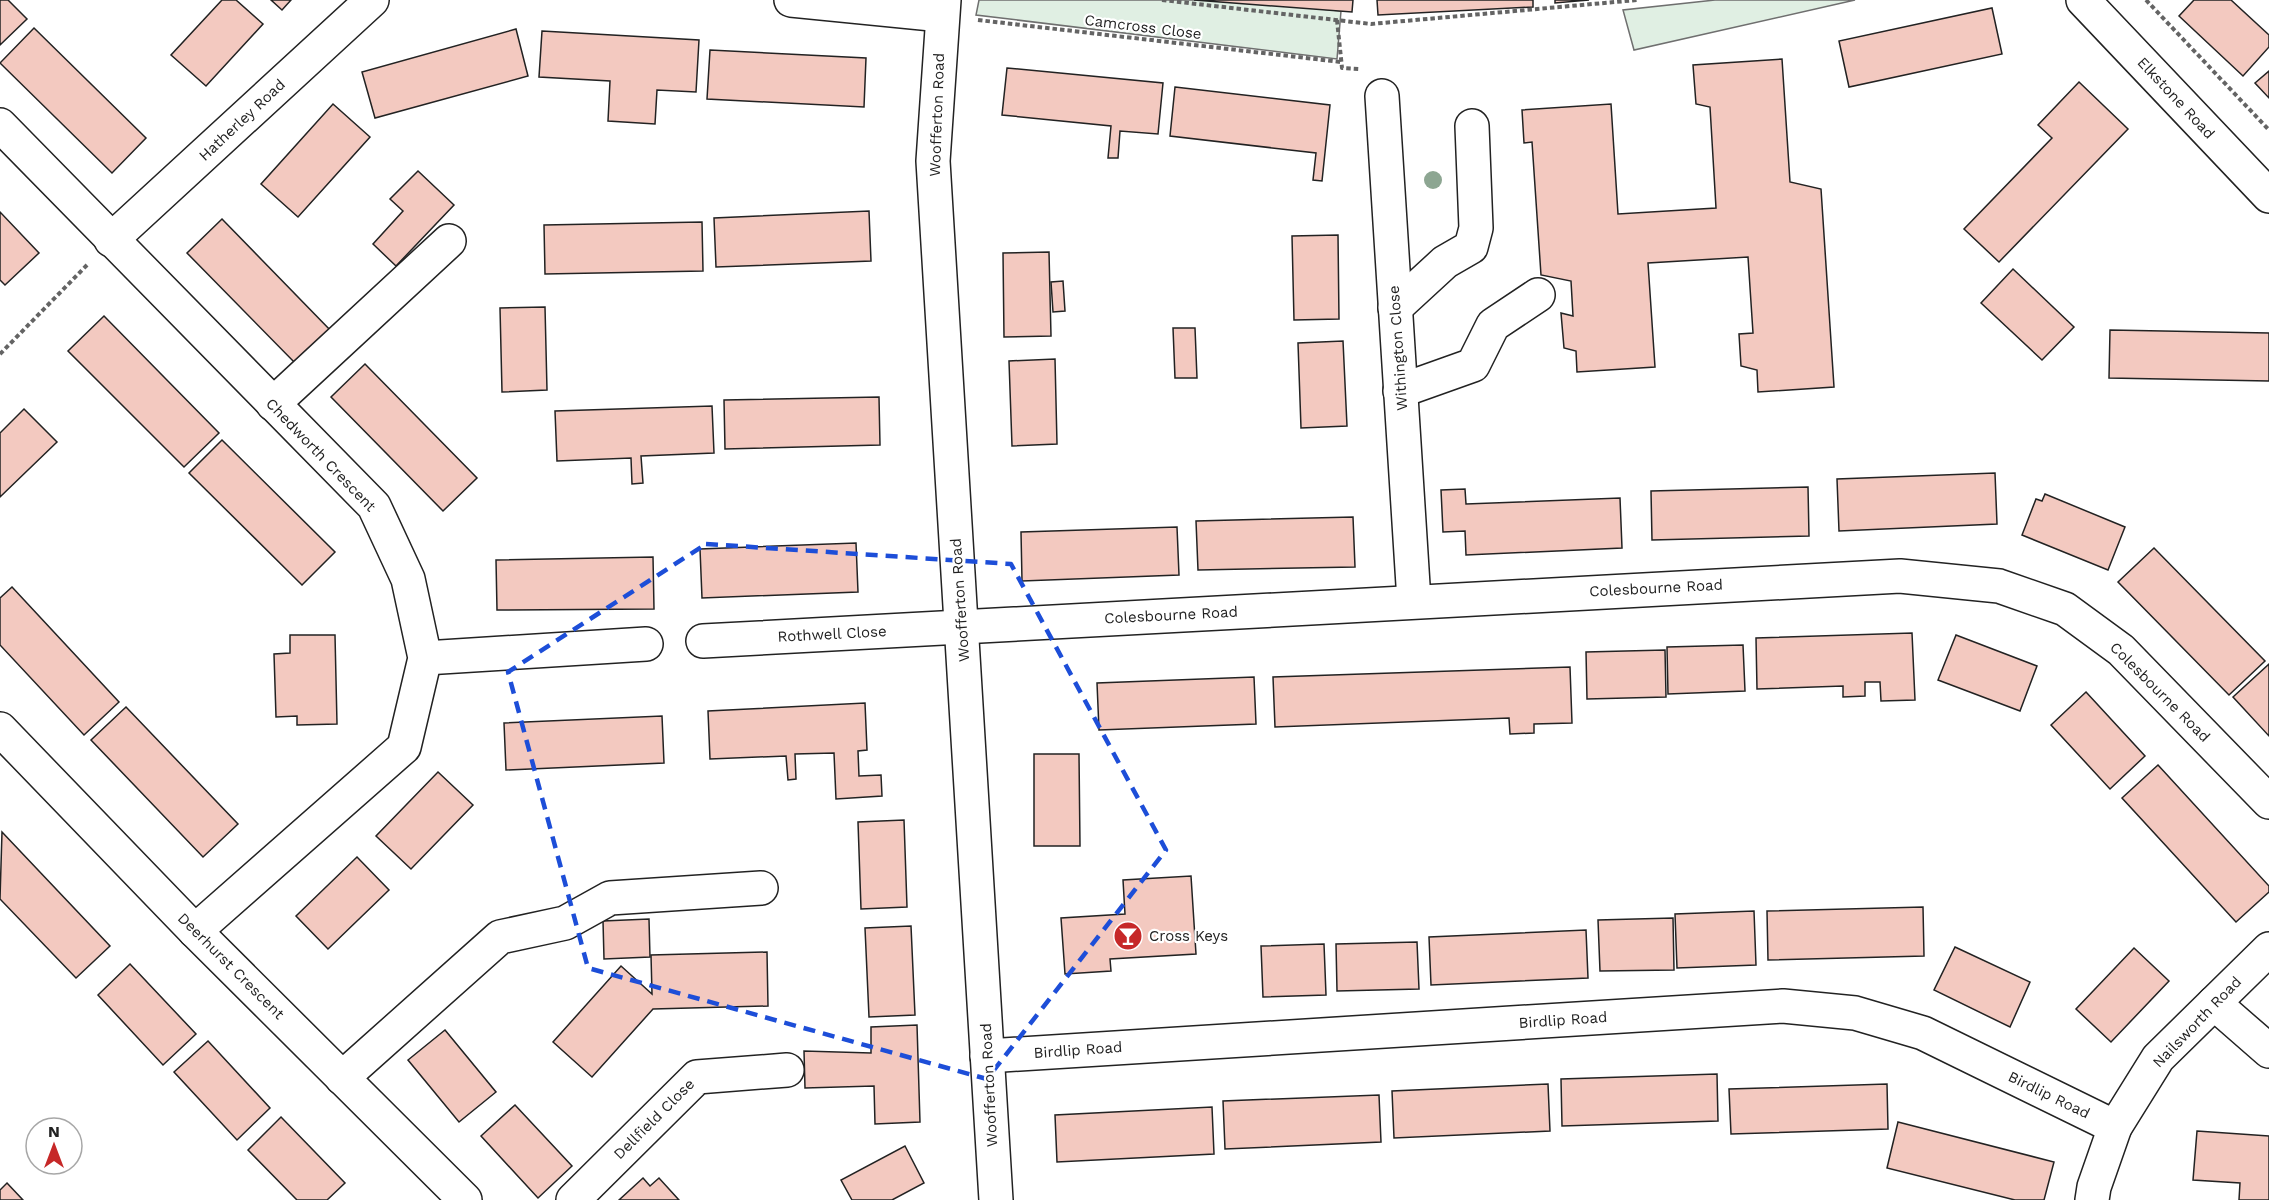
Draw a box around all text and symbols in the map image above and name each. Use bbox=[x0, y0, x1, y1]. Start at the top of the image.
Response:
street label: Camcross Close bbox=[1083, 11, 1203, 43]
street label: Woofferton Road bbox=[926, 53, 948, 177]
street label: Elkstone Road bbox=[2133, 53, 2219, 143]
street label: Hatherley Road bbox=[195, 75, 289, 165]
street label: Withington Close bbox=[1385, 285, 1411, 411]
street label: Chedworth Crescent bbox=[262, 395, 380, 516]
street label: Woofferton Road bbox=[947, 538, 973, 662]
street label: Colesbourne Road bbox=[1589, 576, 1723, 600]
street label: Colesbourne Road bbox=[1104, 603, 1238, 627]
street label: Rothwell Close bbox=[777, 622, 887, 646]
street label: Colesbourne Road bbox=[2106, 638, 2214, 746]
street label: Deerhurst Crescent bbox=[174, 909, 288, 1023]
bar icon: Cross Keys bbox=[1112, 920, 1144, 952]
place label: Cross Keys bbox=[1149, 927, 1228, 945]
street label: Nailsworth Road bbox=[2149, 973, 2245, 1071]
street label: Birdlip Road bbox=[1518, 1008, 1608, 1032]
street label: Woofferton Road bbox=[977, 1023, 1001, 1147]
street label: Birdlip Road bbox=[1033, 1038, 1123, 1062]
street label: Birdlip Road bbox=[2005, 1067, 2093, 1123]
street label: Dellfield Close bbox=[610, 1075, 698, 1163]
north arrow bbox=[24, 1116, 84, 1176]
text: N bbox=[48, 1122, 60, 1141]

